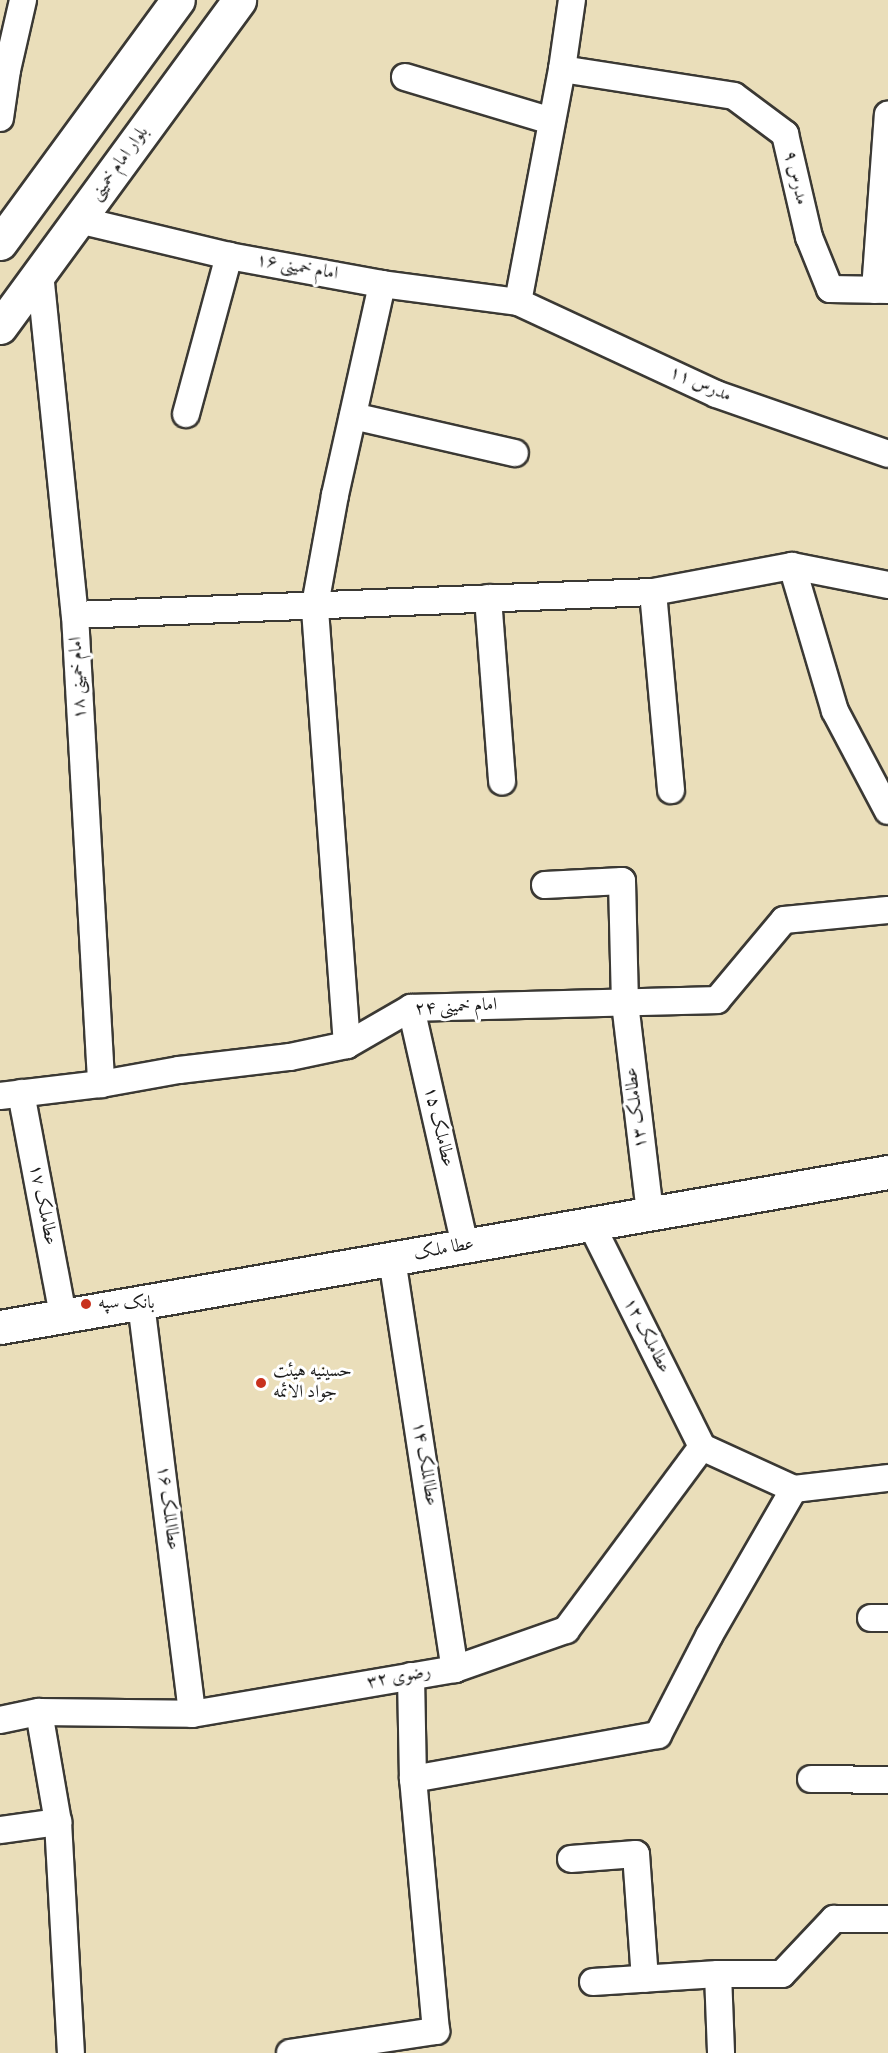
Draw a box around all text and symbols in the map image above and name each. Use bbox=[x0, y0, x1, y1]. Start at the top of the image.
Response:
street label: بلوار امام خمینی bbox=[86, 123, 154, 205]
street label: مدرس ۹ bbox=[778, 149, 812, 207]
street label: امام خمینی ۱۶ bbox=[254, 250, 340, 286]
street label: مدرس ۱۱ bbox=[666, 362, 734, 408]
street label: امام خمینی ۱۸ bbox=[66, 636, 92, 720]
street label: امام خمینی ۲۴ bbox=[414, 995, 498, 1021]
street label: عطاملک ۱۳ bbox=[621, 1066, 653, 1150]
street label: عطاملک ۱۵ bbox=[418, 1085, 458, 1169]
street label: عطاملک ۱۷ bbox=[24, 1163, 60, 1247]
street label: عطا ملک bbox=[412, 1234, 476, 1266]
place label: بانک سپه bbox=[98, 1293, 155, 1315]
street label: عطاملک ۱۲ bbox=[618, 1295, 674, 1377]
marker: بانک سپه bbox=[79, 1297, 93, 1311]
place label: حسینیه هیئت جواد الائمه bbox=[273, 1362, 352, 1404]
marker: حسینیه هیئت جواد الائمه bbox=[254, 1376, 268, 1390]
street label: عطاالملک ۱۴ bbox=[407, 1420, 441, 1508]
street label: عطاالملک ۱۶ bbox=[151, 1464, 183, 1552]
street label: رضوی ۳۲ bbox=[365, 1662, 433, 1694]

